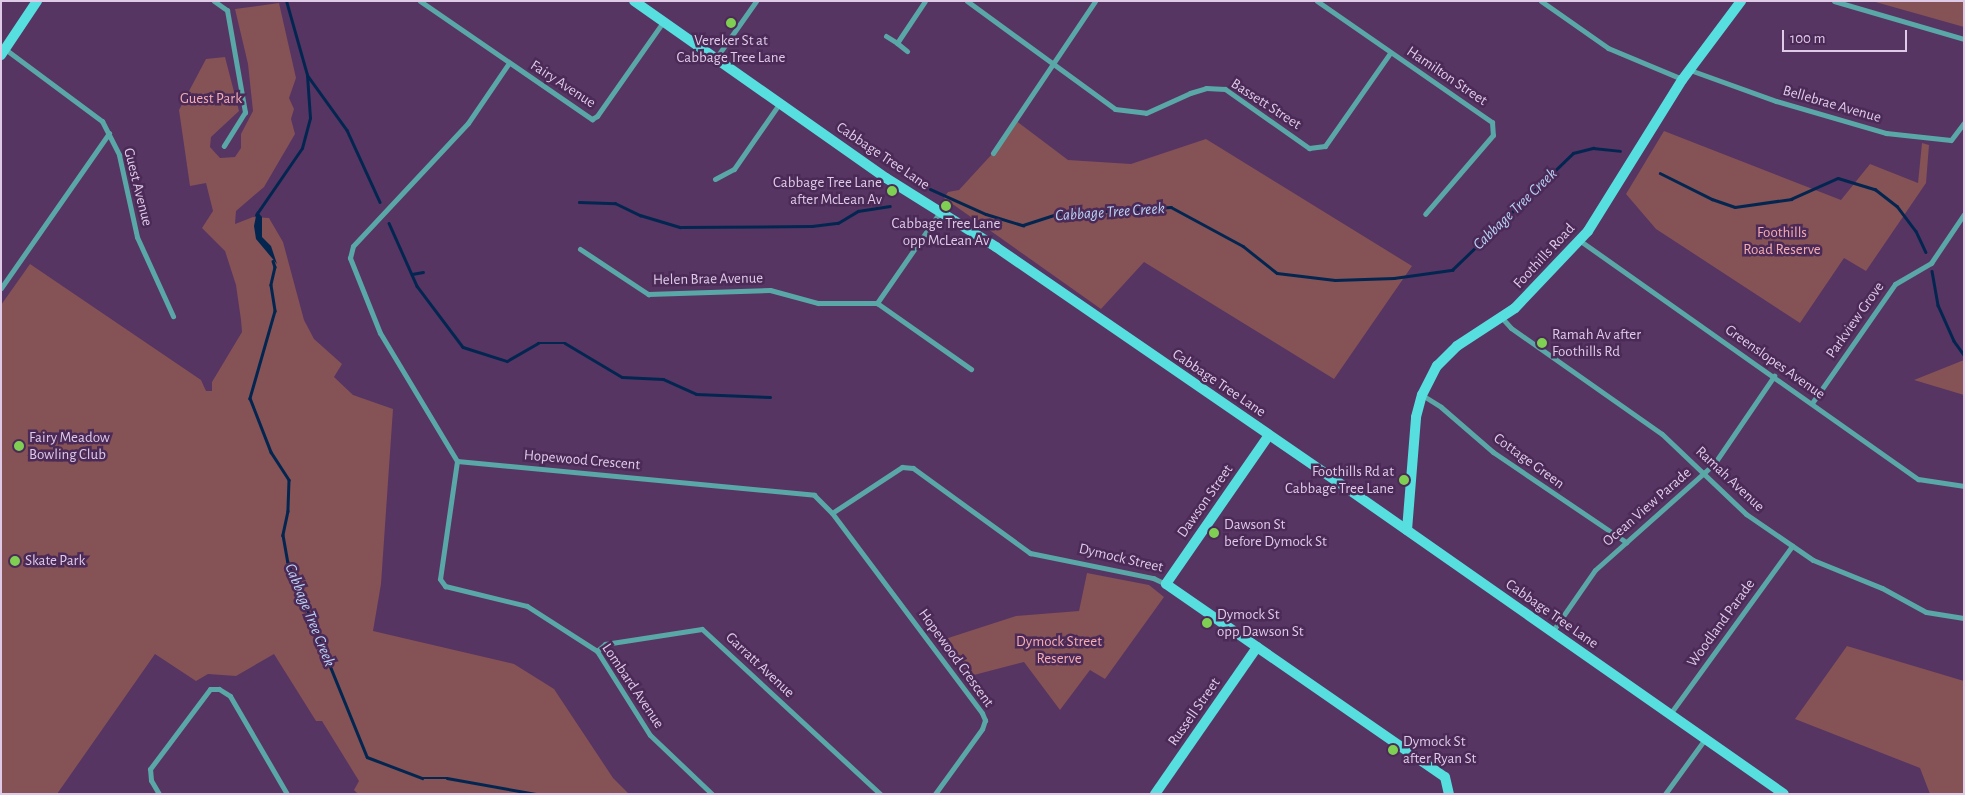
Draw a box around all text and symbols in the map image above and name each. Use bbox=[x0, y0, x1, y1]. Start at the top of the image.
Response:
marker: Vereker St at Cabbage Tree Lane bbox=[725, 17, 737, 29]
scale bar bbox=[1785, 20, 1910, 52]
place label: Vereker St at Cabbage Tree Lane bbox=[677, 31, 785, 66]
text: 100 m bbox=[1790, 31, 1825, 46]
street label: Hamilton Street bbox=[1403, 42, 1491, 110]
street label: Fairy Avenue bbox=[527, 56, 599, 112]
street label: Bassett Street bbox=[1227, 75, 1305, 133]
street label: Bellebrae Avenue bbox=[1781, 81, 1883, 127]
park label: Guest Park bbox=[180, 90, 242, 108]
street label: Cabbage Tree Lane bbox=[833, 118, 933, 194]
street label: Guest Avenue bbox=[120, 146, 156, 228]
water label: Cabbage Tree Creek bbox=[1469, 164, 1561, 254]
place label: Cabbage Tree Lane after McLean Av bbox=[773, 173, 882, 208]
marker: Cabbage Tree Lane after McLean Av bbox=[886, 185, 898, 197]
water label: Cabbage Tree Creek bbox=[1055, 199, 1165, 225]
marker: Cabbage Tree Lane opp McLean Av bbox=[940, 200, 952, 212]
place label: Cabbage Tree Lane opp McLean Av bbox=[892, 214, 1000, 249]
street label: Foothills Road bbox=[1509, 220, 1579, 292]
park label: Foothills Road Reserve bbox=[1743, 223, 1821, 258]
street label: Helen Brae Avenue bbox=[653, 269, 763, 289]
street label: Parkview Grove bbox=[1822, 278, 1888, 362]
street label: Greenslopes Avenue bbox=[1721, 321, 1829, 403]
place label: Ramah Av after Foothills Rd bbox=[1552, 325, 1641, 360]
marker: Ramah Av after Foothills Rd bbox=[1536, 337, 1548, 349]
street label: Cabbage Tree Lane bbox=[1169, 345, 1269, 421]
place label: Fairy Meadow Bowling Club bbox=[29, 428, 110, 463]
street label: Cottage Green bbox=[1490, 429, 1568, 493]
marker: Fairy Meadow Bowling Club bbox=[13, 440, 25, 452]
street label: Ramah Avenue bbox=[1692, 443, 1768, 515]
street label: Hopewood Crescent bbox=[523, 446, 641, 474]
street label: Dawson Street bbox=[1173, 461, 1237, 541]
place label: Foothills Rd at Cabbage Tree Lane bbox=[1285, 462, 1394, 497]
street label: Ocean View Parade bbox=[1599, 464, 1695, 550]
marker: Foothills Rd at Cabbage Tree Lane bbox=[1398, 474, 1410, 486]
place label: Dawson St before Dymock St bbox=[1224, 515, 1327, 550]
marker: Dawson St before Dymock St bbox=[1208, 527, 1220, 539]
street label: Dymock Street bbox=[1077, 540, 1165, 576]
place label: Skate Park bbox=[25, 552, 85, 570]
marker: Skate Park bbox=[9, 555, 21, 567]
water label: Cabbage Tree Creek bbox=[281, 561, 339, 669]
street label: Cabbage Tree Lane bbox=[1502, 575, 1602, 653]
street label: Woodland Parade bbox=[1683, 576, 1759, 670]
street label: Hopewood Crescent bbox=[914, 605, 998, 711]
place label: Dymock St opp Dawson St bbox=[1217, 605, 1303, 640]
marker: Dymock St opp Dawson St bbox=[1201, 617, 1213, 629]
street label: Garratt Avenue bbox=[722, 628, 798, 702]
park label: Dymock Street Reserve bbox=[1016, 632, 1102, 667]
street label: Lombard Avenue bbox=[598, 640, 668, 732]
street label: Russell Street bbox=[1164, 675, 1224, 749]
place label: Dymock St after Ryan St bbox=[1403, 732, 1476, 767]
marker: Dymock St after Ryan St bbox=[1387, 744, 1399, 756]

